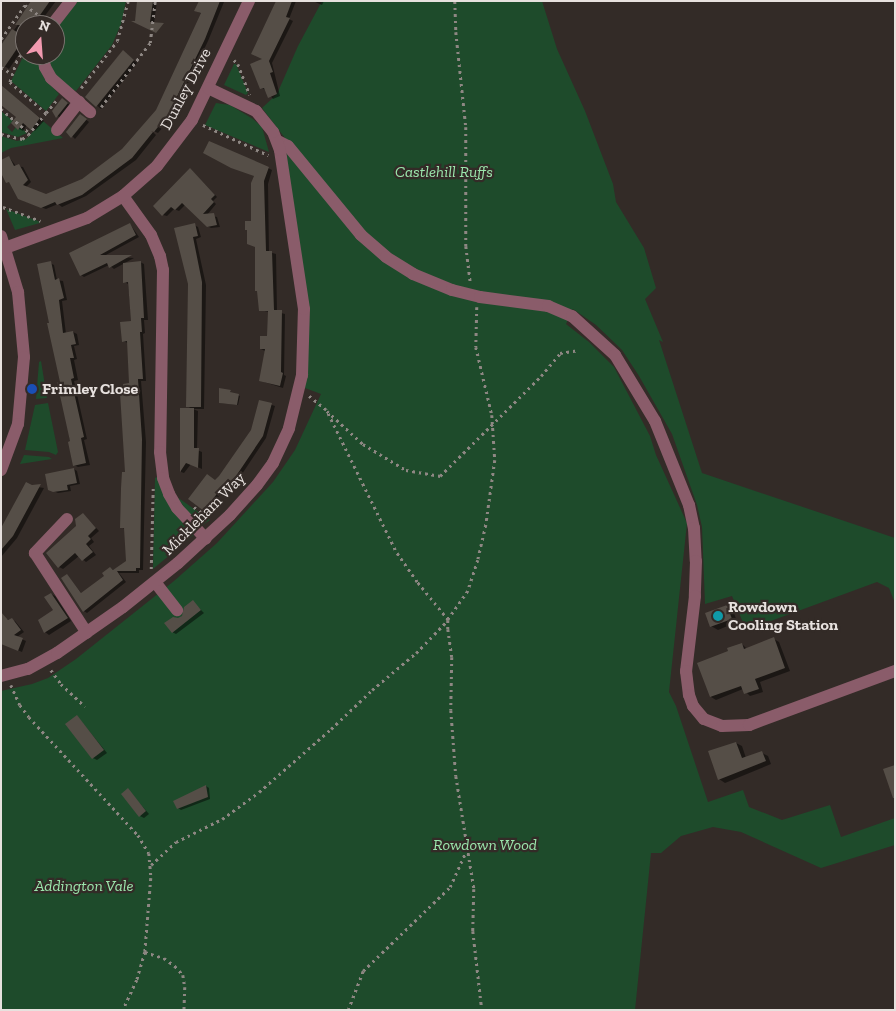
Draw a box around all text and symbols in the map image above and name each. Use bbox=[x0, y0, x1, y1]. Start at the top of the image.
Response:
north arrow bbox=[15, 15, 65, 65]
text: N bbox=[37, 16, 52, 36]
street label: Dunley Drive bbox=[156, 45, 216, 133]
park label: Castlehill Ruffs bbox=[395, 162, 493, 182]
place label: Frimley Close bbox=[42, 379, 139, 399]
marker: Frimley Close bbox=[26, 383, 38, 395]
street label: Mickleham Way bbox=[158, 468, 250, 560]
place label: Rowdown Cooling Station bbox=[728, 597, 838, 635]
marker: Rowdown Cooling Station bbox=[712, 610, 724, 622]
park label: Rowdown Wood bbox=[433, 835, 537, 855]
park label: Addington Vale bbox=[34, 876, 134, 896]

